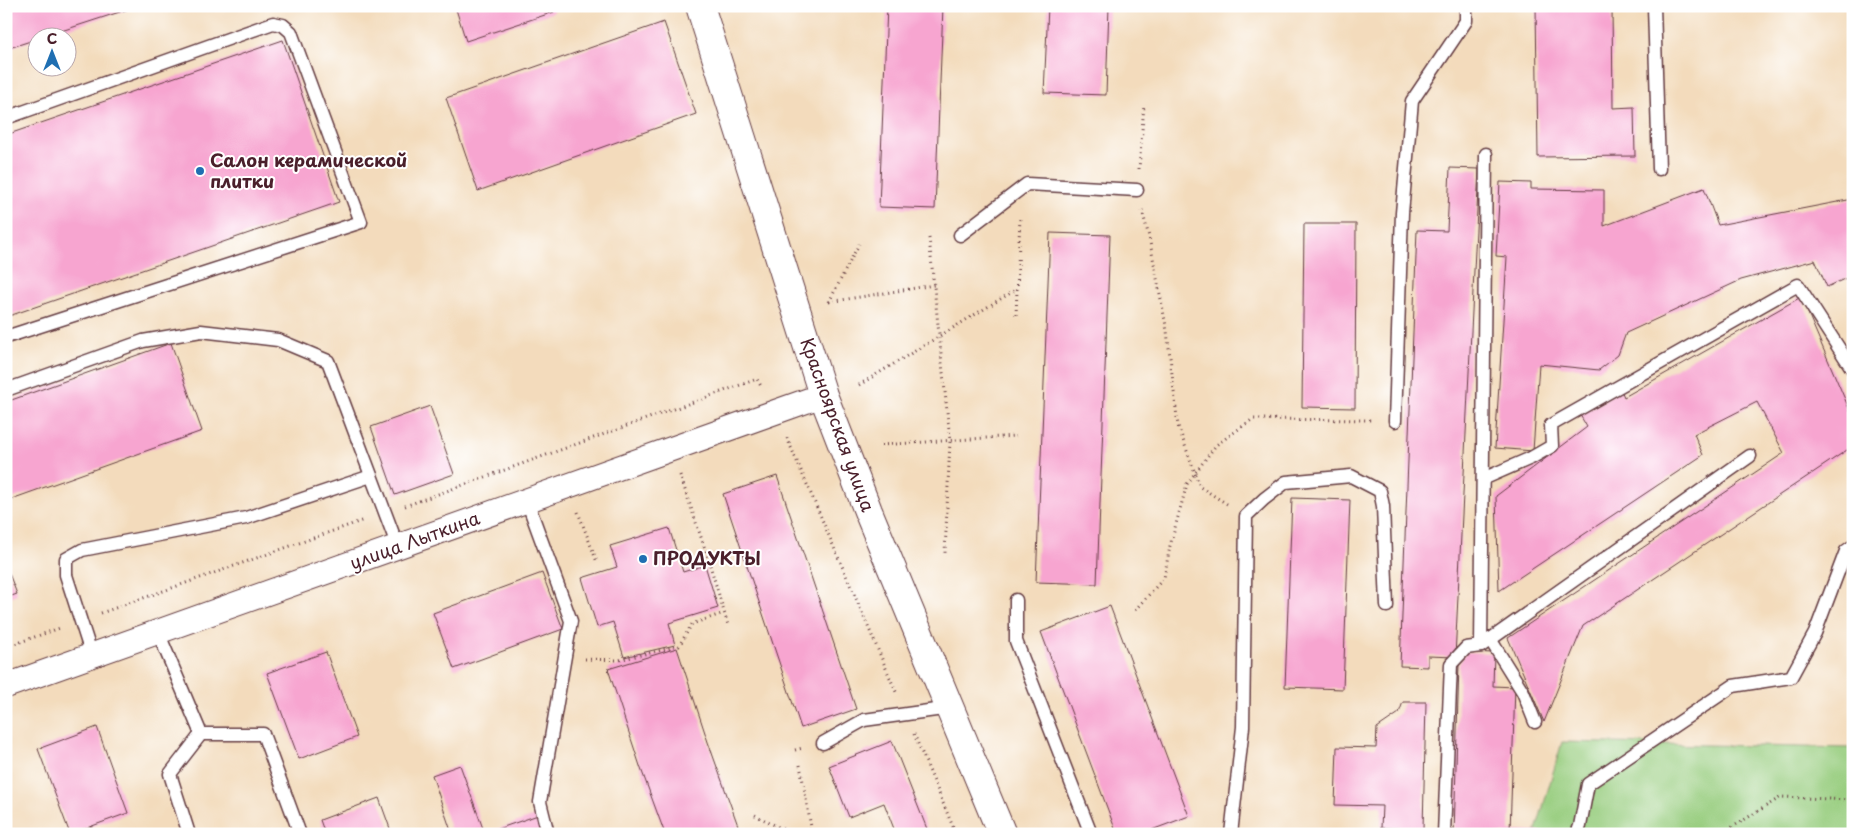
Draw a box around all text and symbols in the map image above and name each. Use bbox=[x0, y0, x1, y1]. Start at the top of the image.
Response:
north arrow bbox=[28, 28, 78, 78]
text: С bbox=[47, 28, 57, 49]
place label: Салон керамической плитки bbox=[210, 146, 407, 194]
marker: Салон керамической плитки bbox=[194, 165, 206, 177]
street label: Красноярская улица bbox=[794, 334, 883, 516]
street label: улица Лыткина bbox=[346, 503, 484, 576]
place label: ПРОДУКТЫ bbox=[653, 544, 761, 571]
marker: ПРОДУКТЫ bbox=[637, 553, 649, 565]

